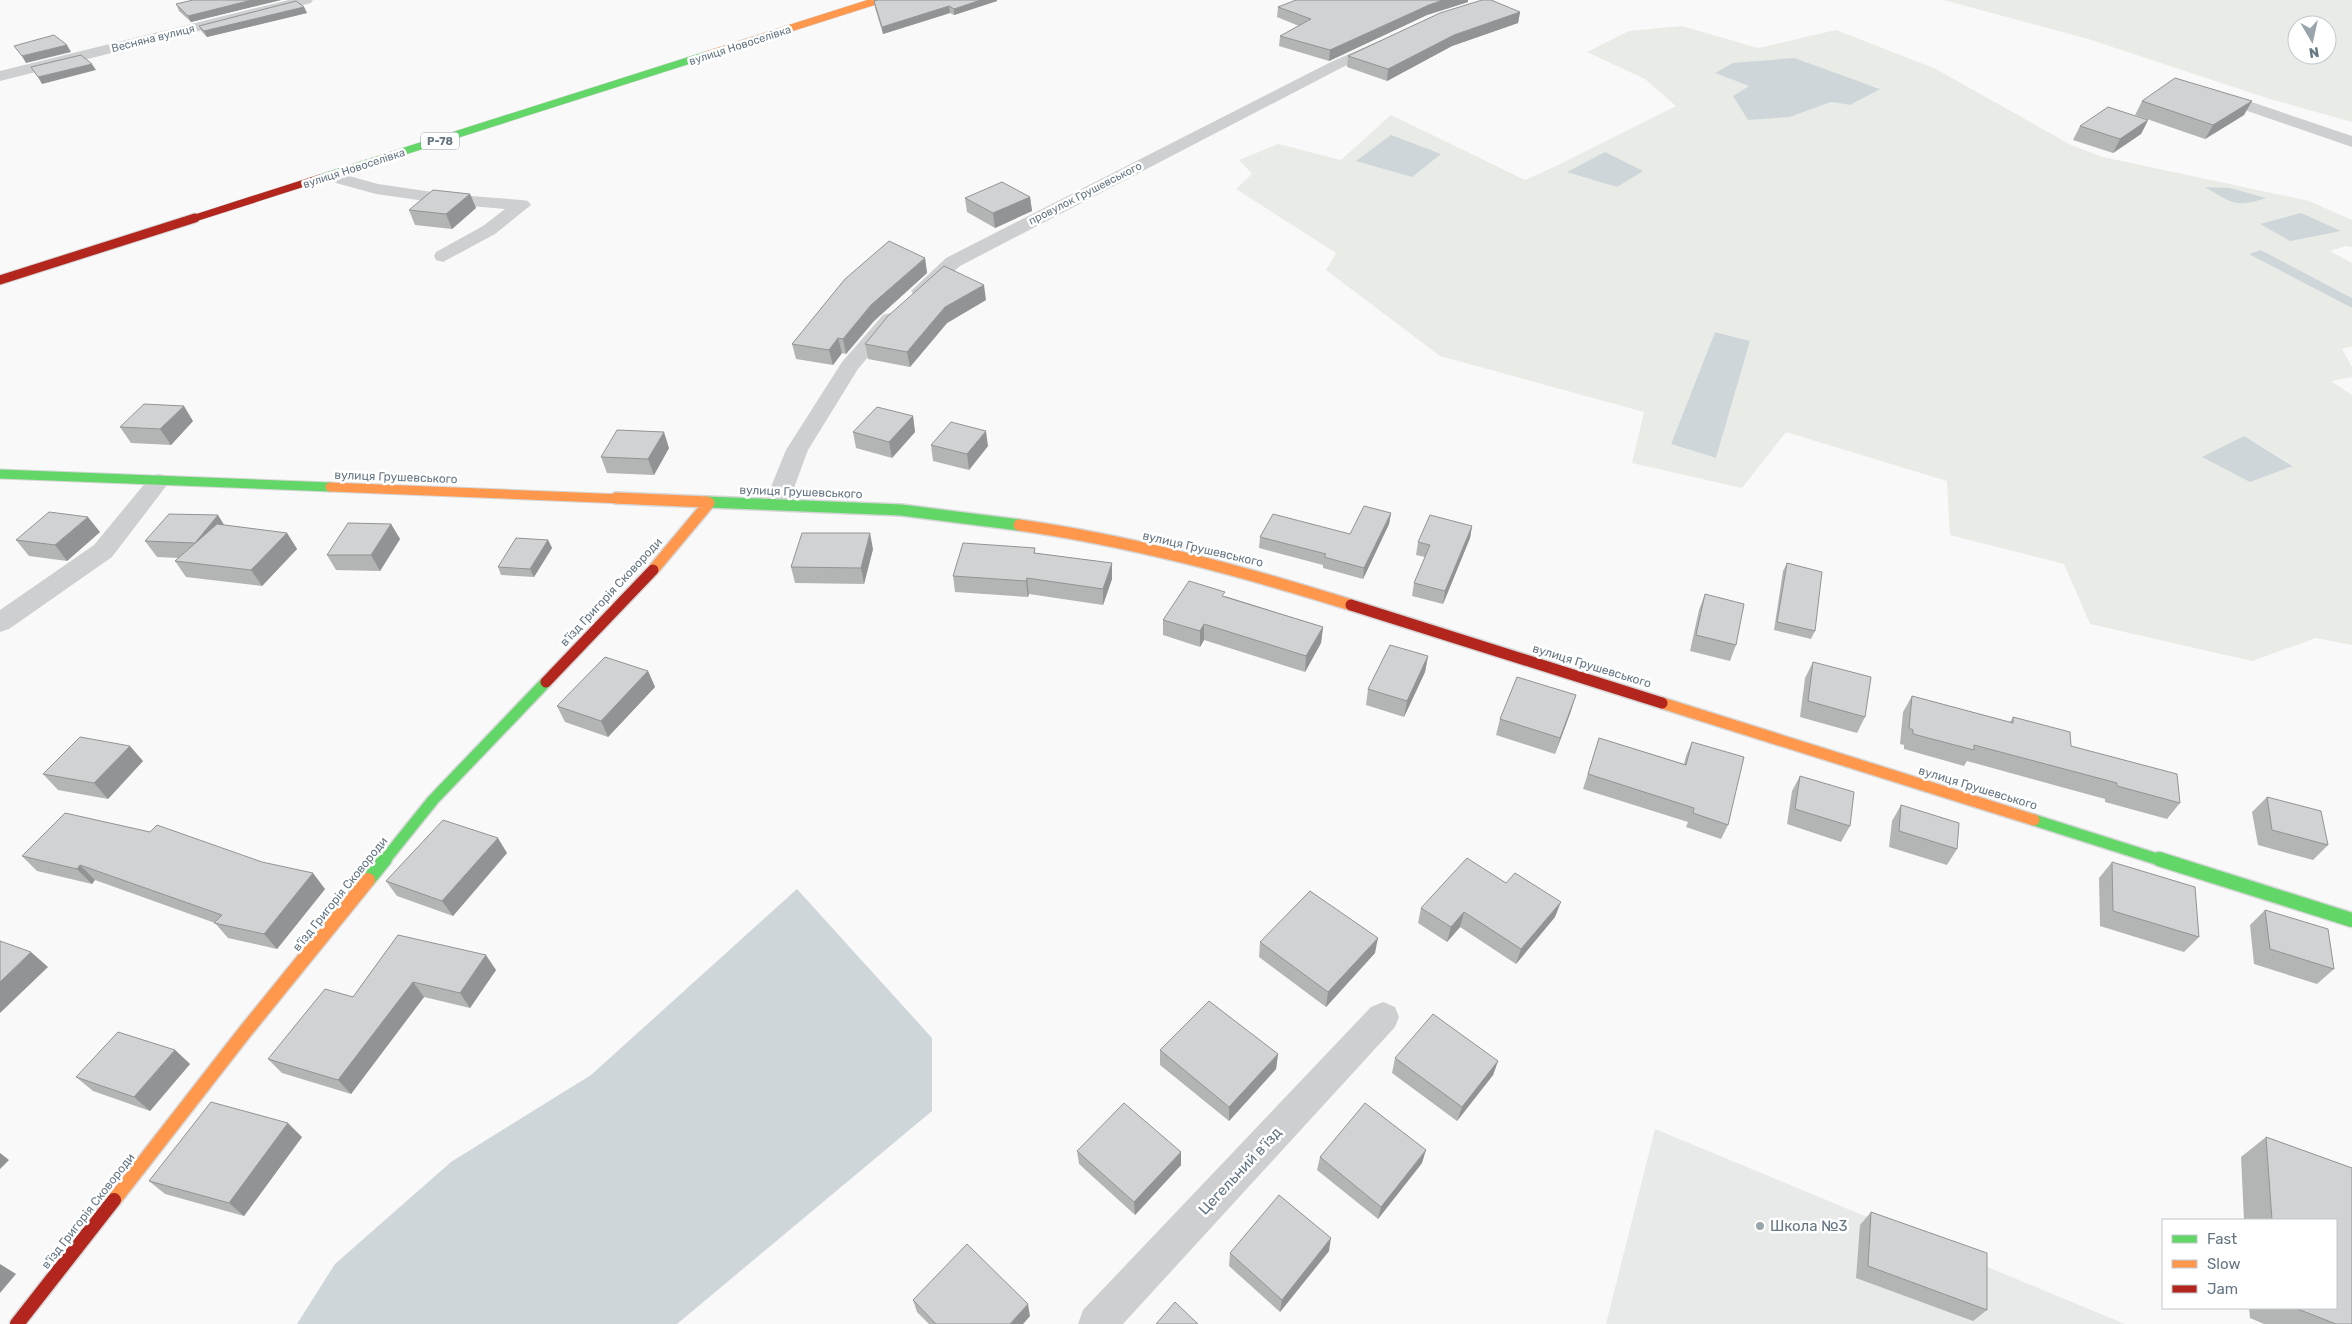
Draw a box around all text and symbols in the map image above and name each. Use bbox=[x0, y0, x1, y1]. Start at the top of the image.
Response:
north arrow bbox=[2287, 15, 2337, 65]
street label: Весняна вулиця bbox=[110, 22, 196, 55]
street label: вулиця Новоселівка bbox=[688, 23, 793, 68]
text: N bbox=[2308, 43, 2320, 62]
road number: Р-78 bbox=[421, 132, 459, 150]
street label: вулиця Новоселівка bbox=[302, 146, 407, 191]
street label: провулок Грушевського bbox=[1027, 159, 1144, 228]
street label: вулиця Грушевського bbox=[334, 468, 458, 486]
street label: вулиця Грушевського bbox=[739, 483, 863, 501]
street label: вулиця Грушевського bbox=[1141, 528, 1265, 570]
street label: в'їзд Григорія Сковороди bbox=[557, 535, 665, 649]
street label: вулиця Грушевського bbox=[1531, 641, 1653, 691]
street label: вулиця Грушевського bbox=[1917, 763, 2039, 813]
street label: в'їзд Григорія Сковороди bbox=[290, 834, 390, 954]
street label: Цегельний в'їзд bbox=[1195, 1123, 1285, 1219]
street label: в'їзд Григорія Сковороди bbox=[38, 1150, 138, 1272]
place label: Школа №3 bbox=[1770, 1217, 1848, 1235]
legend bbox=[2162, 1219, 2337, 1309]
marker: Школа №3 bbox=[1754, 1220, 1766, 1232]
text: Fast bbox=[2207, 1230, 2237, 1248]
text: Slow bbox=[2207, 1255, 2240, 1273]
text: Jam bbox=[2207, 1280, 2238, 1298]

